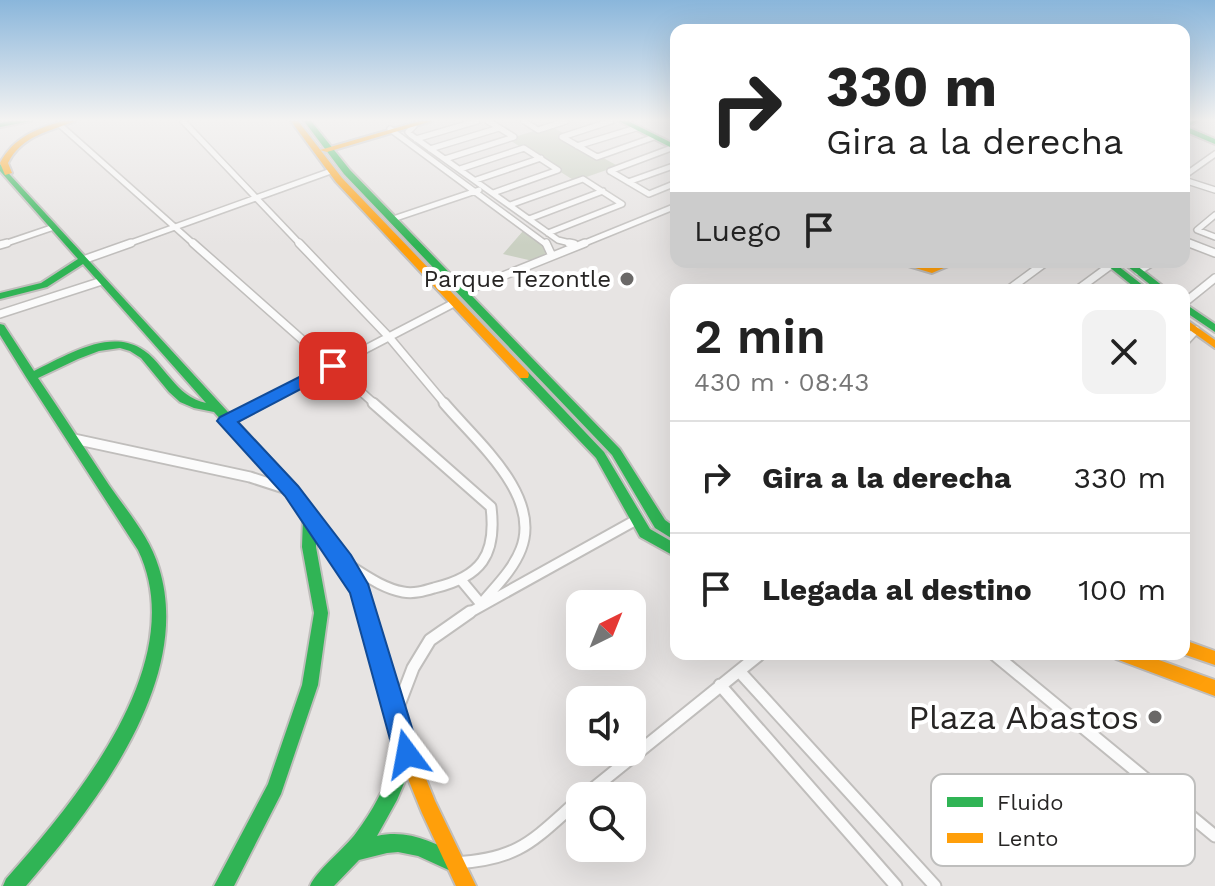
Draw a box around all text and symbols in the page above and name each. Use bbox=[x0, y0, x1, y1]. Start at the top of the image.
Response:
text: 330 m bbox=[826, 54, 997, 120]
icon: right bbox=[694, 56, 798, 160]
text: Gira a la derecha bbox=[826, 121, 1123, 163]
icon: arrive bbox=[797, 208, 841, 252]
text: Luego bbox=[694, 213, 781, 248]
place label: Parque Tezontle bbox=[423, 265, 611, 293]
marker: Parque Tezontle bbox=[618, 270, 636, 288]
text: 2 min bbox=[694, 308, 826, 365]
button: close bbox=[1082, 310, 1166, 394]
pin bbox=[299, 332, 367, 400]
icon: arrive bbox=[311, 344, 355, 388]
text: 430 m · 08:43 bbox=[694, 367, 869, 397]
icon: right bbox=[694, 455, 738, 499]
text: Gira a la derecha bbox=[762, 460, 1011, 495]
text: 330 m bbox=[1074, 460, 1166, 495]
icon: arrive bbox=[694, 567, 738, 611]
text: Llegada al destino bbox=[762, 572, 1032, 607]
text: 100 m bbox=[1078, 572, 1166, 607]
north arrow bbox=[566, 590, 646, 670]
map controls bbox=[566, 590, 646, 862]
button: sound bbox=[566, 686, 646, 766]
place label: Plaza Abastos bbox=[908, 697, 1139, 737]
marker: Plaza Abastos bbox=[1146, 708, 1164, 726]
position arrow bbox=[365, 712, 449, 796]
legend bbox=[931, 774, 1195, 866]
button: search bbox=[566, 782, 646, 862]
text: Fluido bbox=[997, 790, 1064, 815]
text: Lento bbox=[997, 826, 1058, 851]

